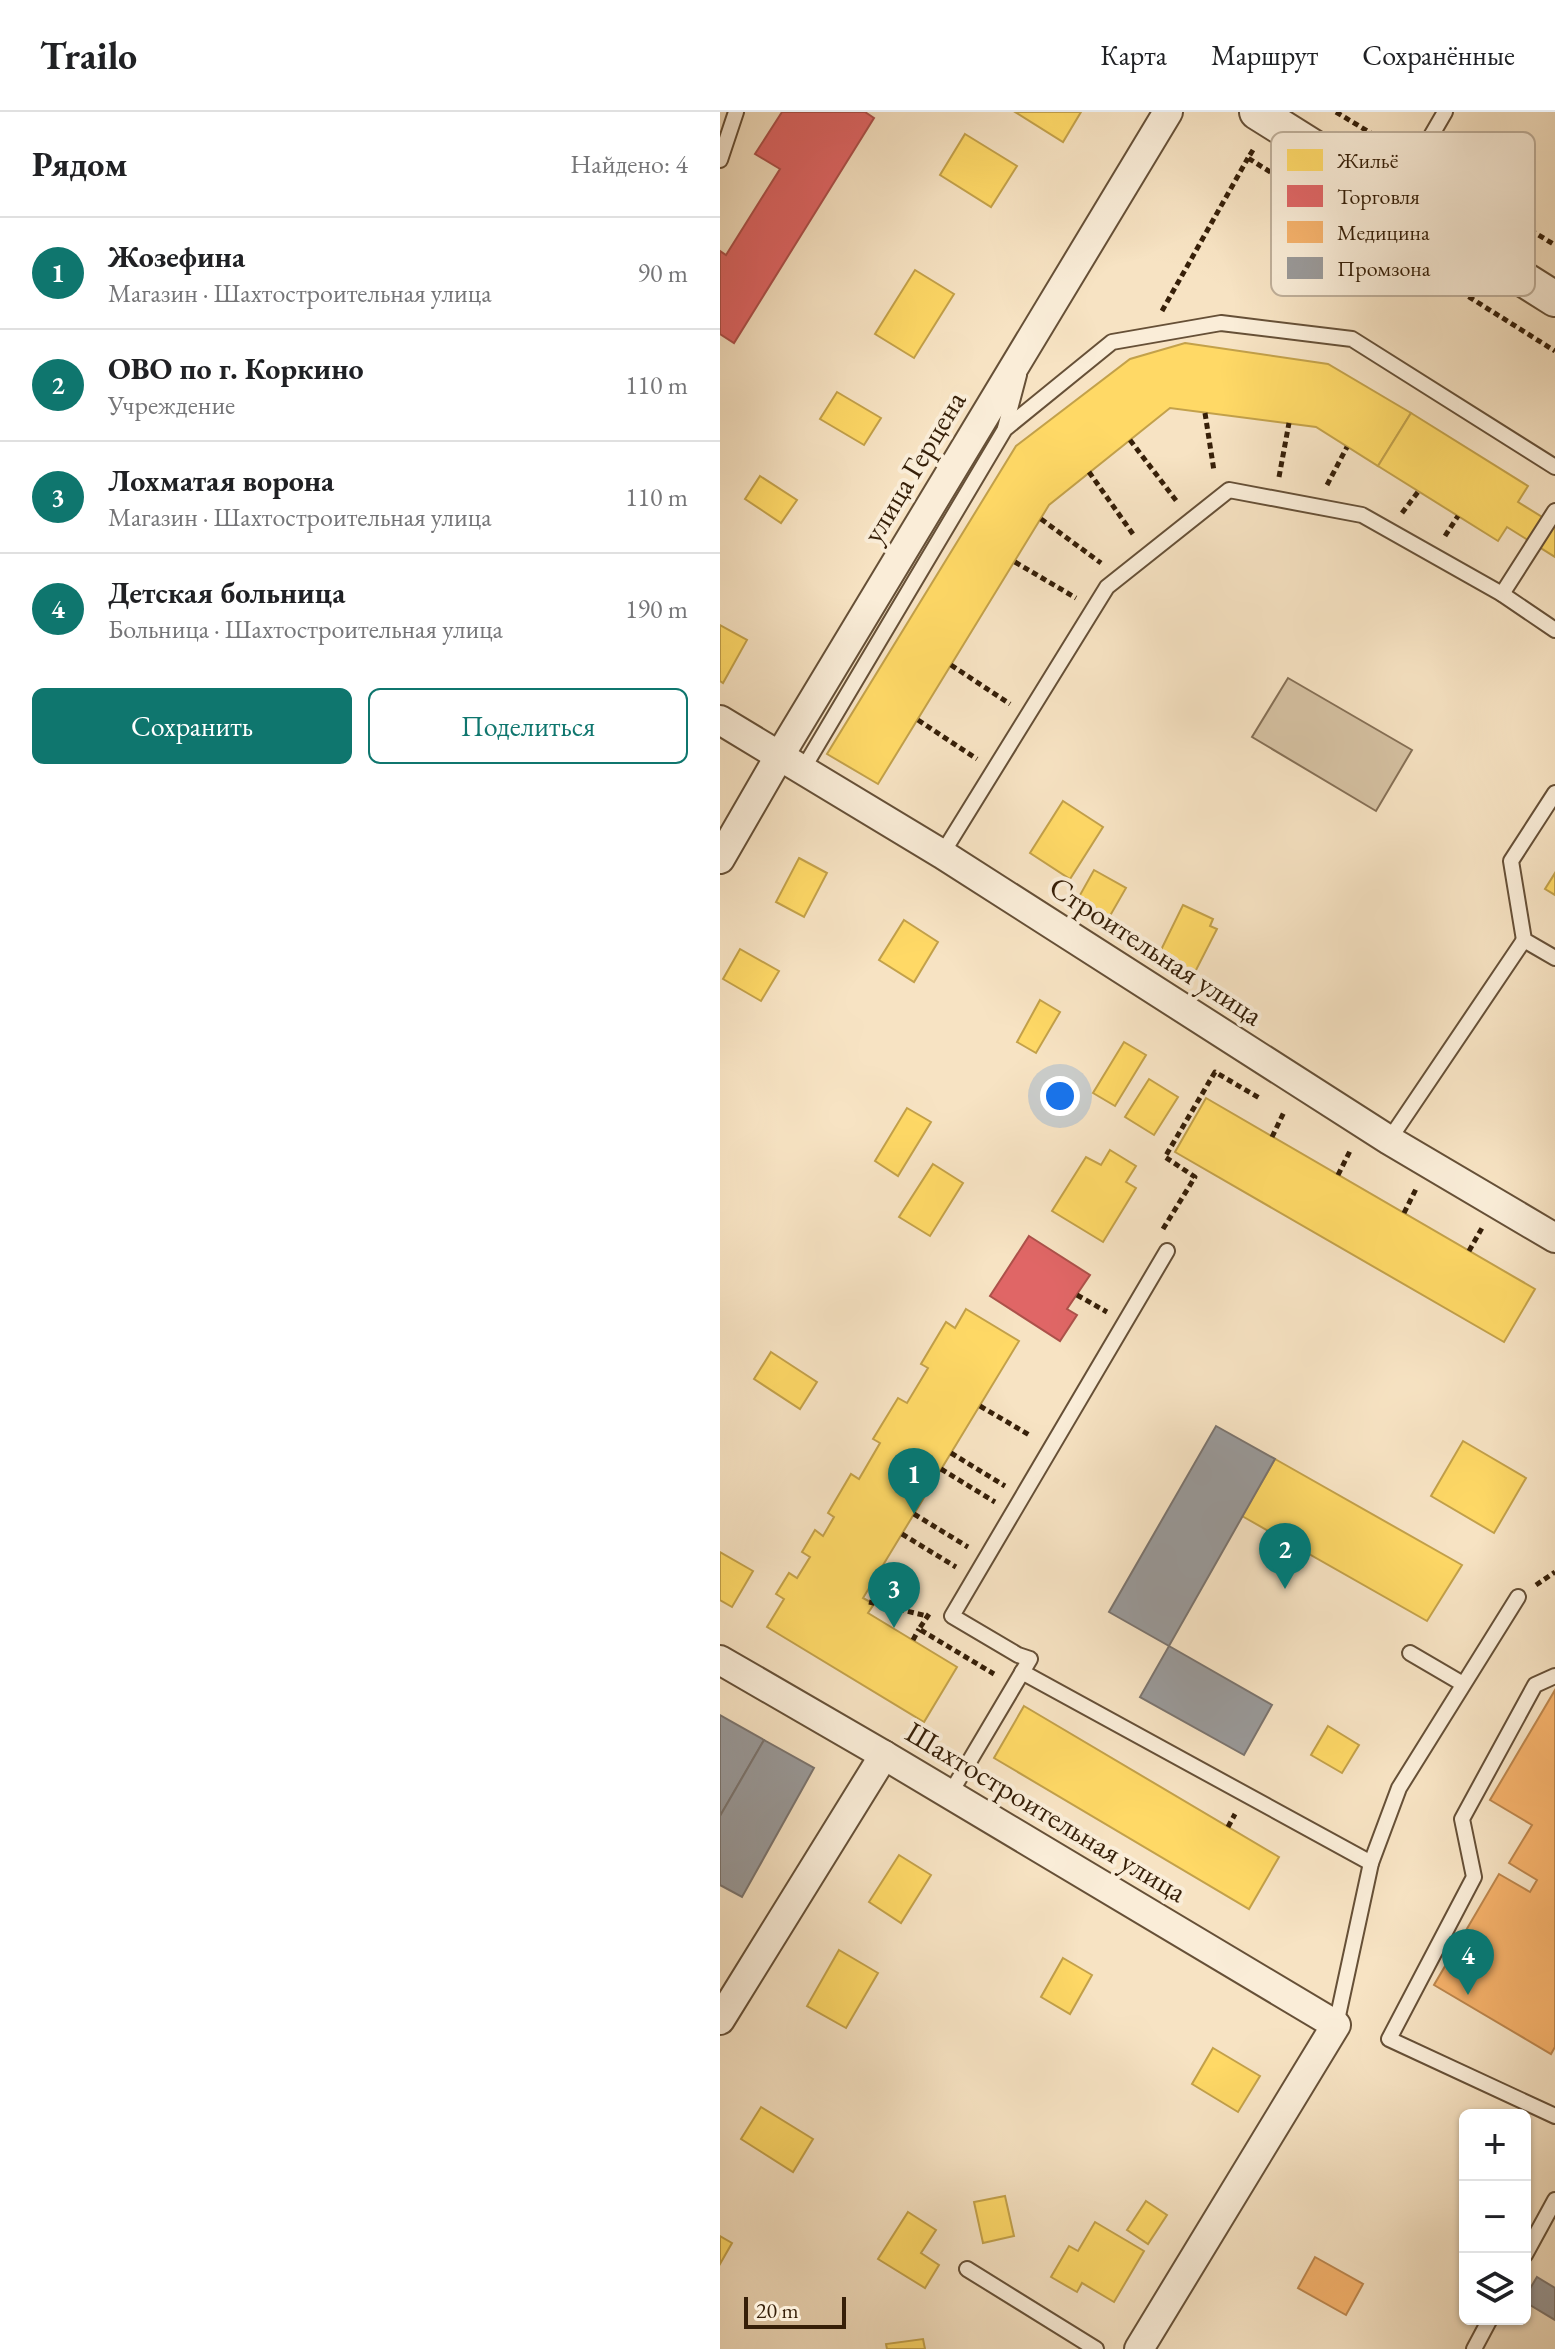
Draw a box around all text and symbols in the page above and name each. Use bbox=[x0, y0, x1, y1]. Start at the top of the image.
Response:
text: Trailo bbox=[40, 31, 137, 80]
text: Карта bbox=[1100, 37, 1167, 73]
text: Маршрут bbox=[1211, 37, 1318, 73]
text: Сохранённые bbox=[1362, 37, 1515, 73]
legend bbox=[1271, 132, 1535, 296]
text: Рядом bbox=[32, 142, 127, 186]
text: Жильё bbox=[1336, 146, 1399, 175]
text: Найдено: 4 bbox=[570, 147, 688, 181]
text: Торговля bbox=[1337, 182, 1420, 211]
text: Медицина bbox=[1337, 218, 1430, 247]
text: Жозефина bbox=[108, 237, 245, 276]
text: Промзона bbox=[1337, 254, 1431, 283]
text: 1 bbox=[51, 256, 65, 290]
text: 90 m bbox=[638, 256, 688, 290]
text: Магазин · Шахтостроительная улица bbox=[108, 276, 492, 310]
text: ОВО по г. Коркино bbox=[108, 349, 364, 388]
text: 2 bbox=[51, 368, 65, 402]
text: 110 m bbox=[625, 368, 688, 402]
street label: улица Герцена bbox=[853, 383, 974, 550]
text: Учреждение bbox=[108, 388, 235, 422]
text: Лохматая ворона bbox=[108, 461, 334, 500]
text: 3 bbox=[51, 480, 65, 514]
text: 110 m bbox=[625, 480, 688, 514]
text: Магазин · Шахтостроительная улица bbox=[108, 500, 492, 534]
text: Детская больница bbox=[108, 573, 345, 612]
text: 4 bbox=[51, 592, 65, 626]
text: 190 m bbox=[625, 592, 688, 626]
text: Больница · Шахтостроительная улица bbox=[108, 612, 503, 646]
button: Сохранить bbox=[32, 688, 352, 764]
button: Поделиться bbox=[368, 688, 688, 764]
street label: Строительная улица bbox=[1042, 867, 1270, 1034]
your location bbox=[1040, 1076, 1080, 1116]
pin: 1 bbox=[888, 1448, 940, 1514]
pin: 2 bbox=[1259, 1523, 1311, 1589]
pin: 3 bbox=[868, 1562, 920, 1628]
street label: Шахтостроительная улица bbox=[899, 1712, 1194, 1911]
pin: 4 bbox=[1442, 1929, 1494, 1995]
map controls bbox=[1459, 2109, 1531, 2325]
button: + bbox=[1459, 2109, 1531, 2181]
button: − bbox=[1459, 2181, 1531, 2253]
button: layers bbox=[1459, 2253, 1531, 2325]
scale bar bbox=[744, 2293, 846, 2329]
text: 20 m bbox=[756, 2296, 799, 2325]

